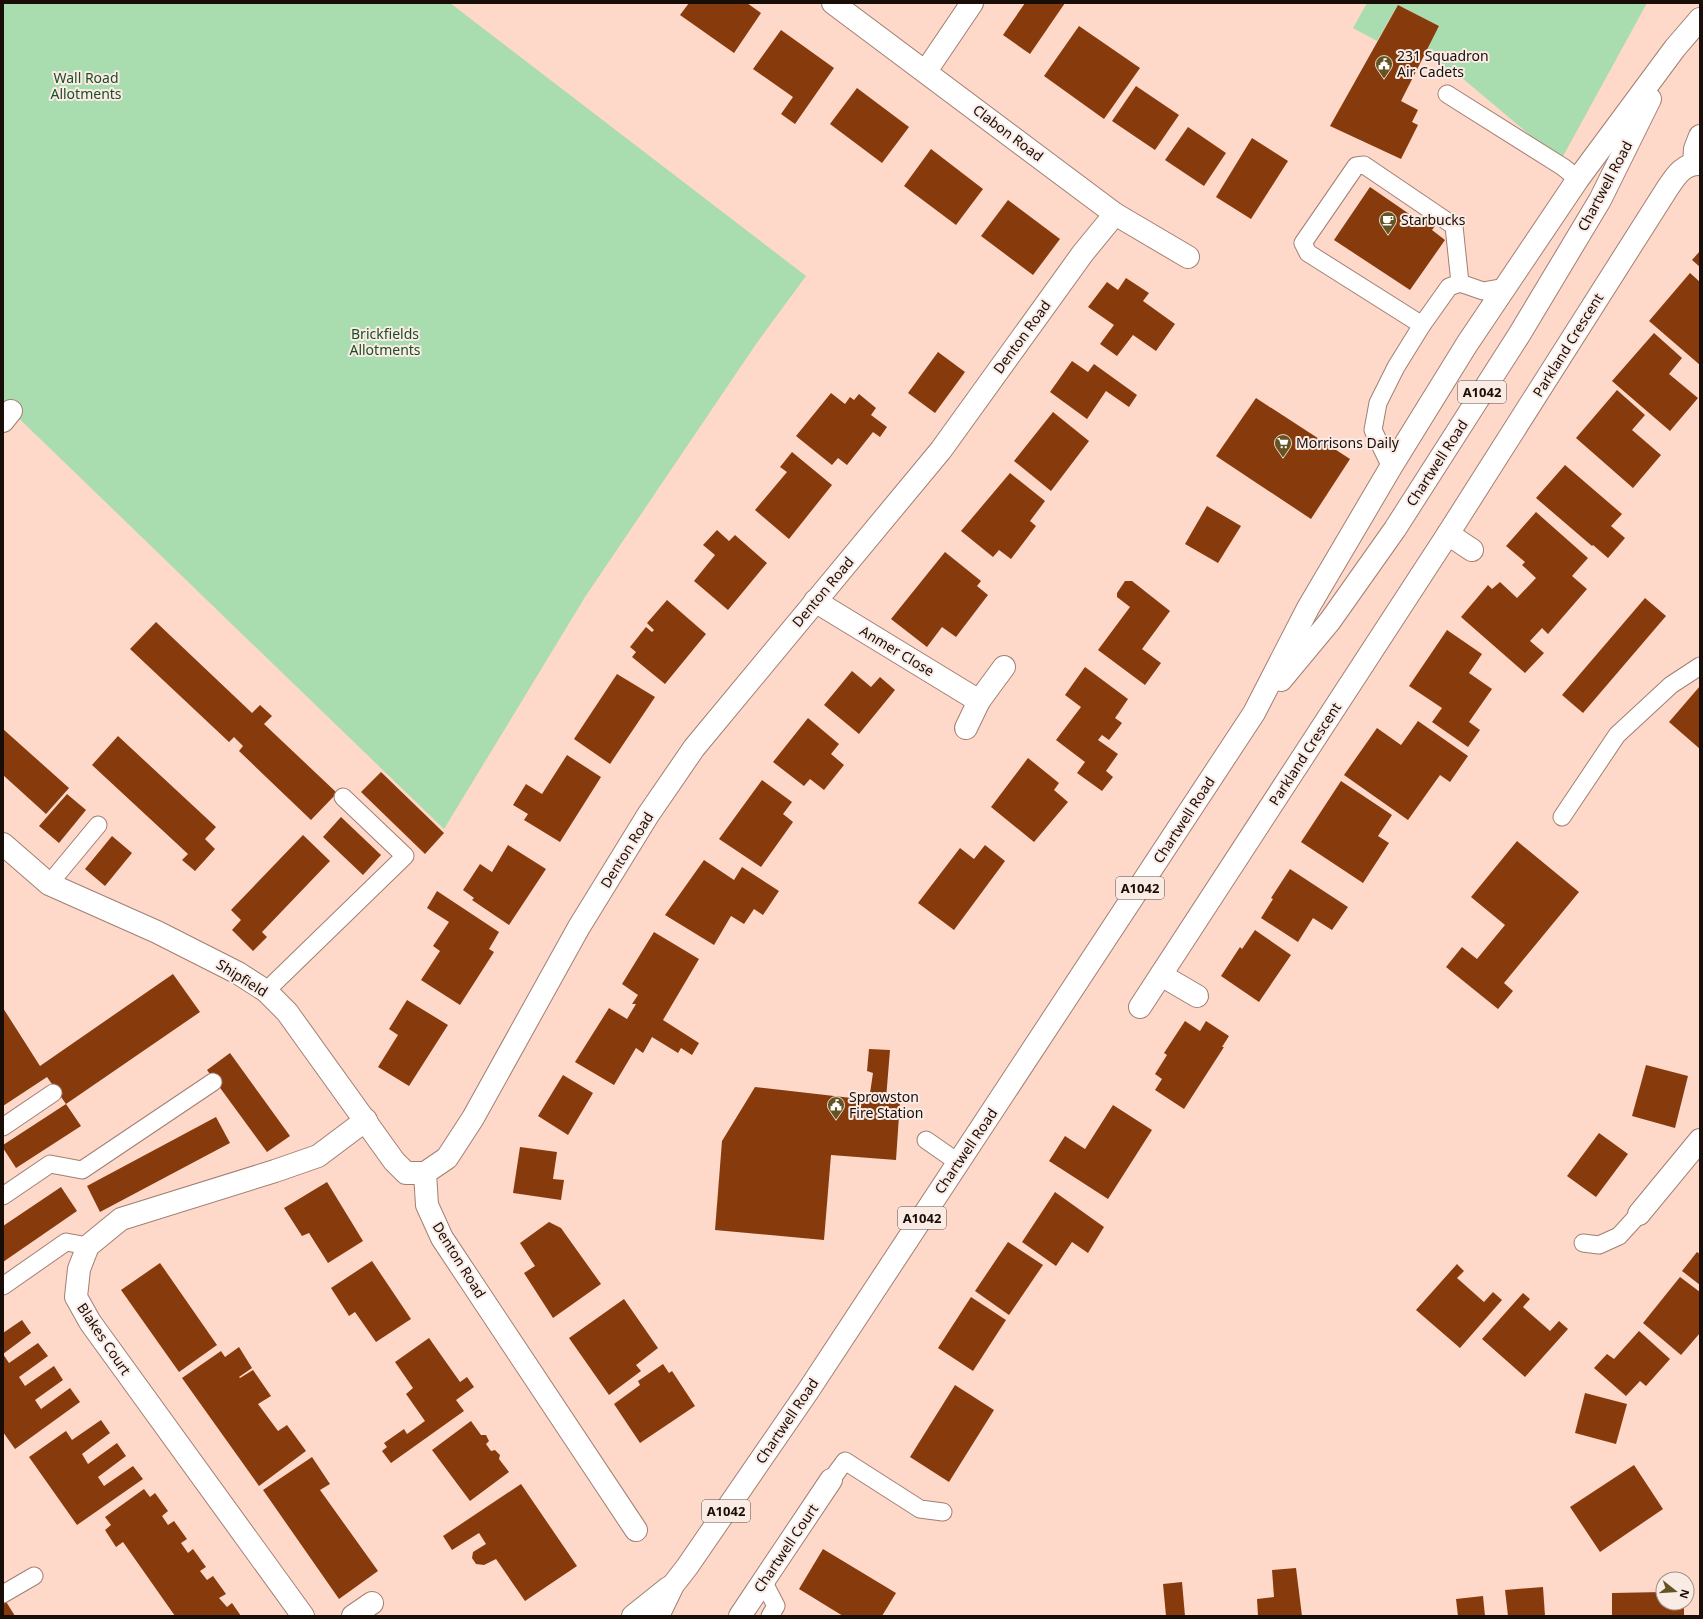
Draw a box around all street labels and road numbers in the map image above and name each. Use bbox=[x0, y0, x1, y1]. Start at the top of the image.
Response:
street label: Clabon Road bbox=[969, 100, 1047, 165]
street label: Chartwell Road bbox=[1573, 137, 1636, 234]
street label: Parkland Crescent bbox=[1528, 289, 1607, 400]
street label: Denton Road bbox=[989, 296, 1055, 377]
road number: A1042 bbox=[1458, 381, 1506, 403]
street label: Chartwell Road bbox=[1401, 416, 1472, 510]
street label: Denton Road bbox=[788, 553, 858, 631]
street label: Anmer Close bbox=[857, 621, 938, 680]
street label: Parkland Crescent bbox=[1264, 699, 1345, 809]
street label: Chartwell Road bbox=[1148, 773, 1219, 867]
street label: Denton Road bbox=[596, 808, 657, 891]
road number: A1042 bbox=[1116, 877, 1164, 899]
street label: Shipfield bbox=[213, 954, 272, 1001]
street label: Chartwell Road bbox=[930, 1104, 1001, 1197]
road number: A1042 bbox=[898, 1207, 946, 1229]
street label: Denton Road bbox=[429, 1218, 490, 1301]
street label: Blakes Court bbox=[73, 1299, 136, 1378]
street label: Chartwell Road bbox=[751, 1374, 822, 1467]
road number: A1042 bbox=[702, 1500, 750, 1522]
street label: Chartwell Court bbox=[749, 1500, 822, 1596]

